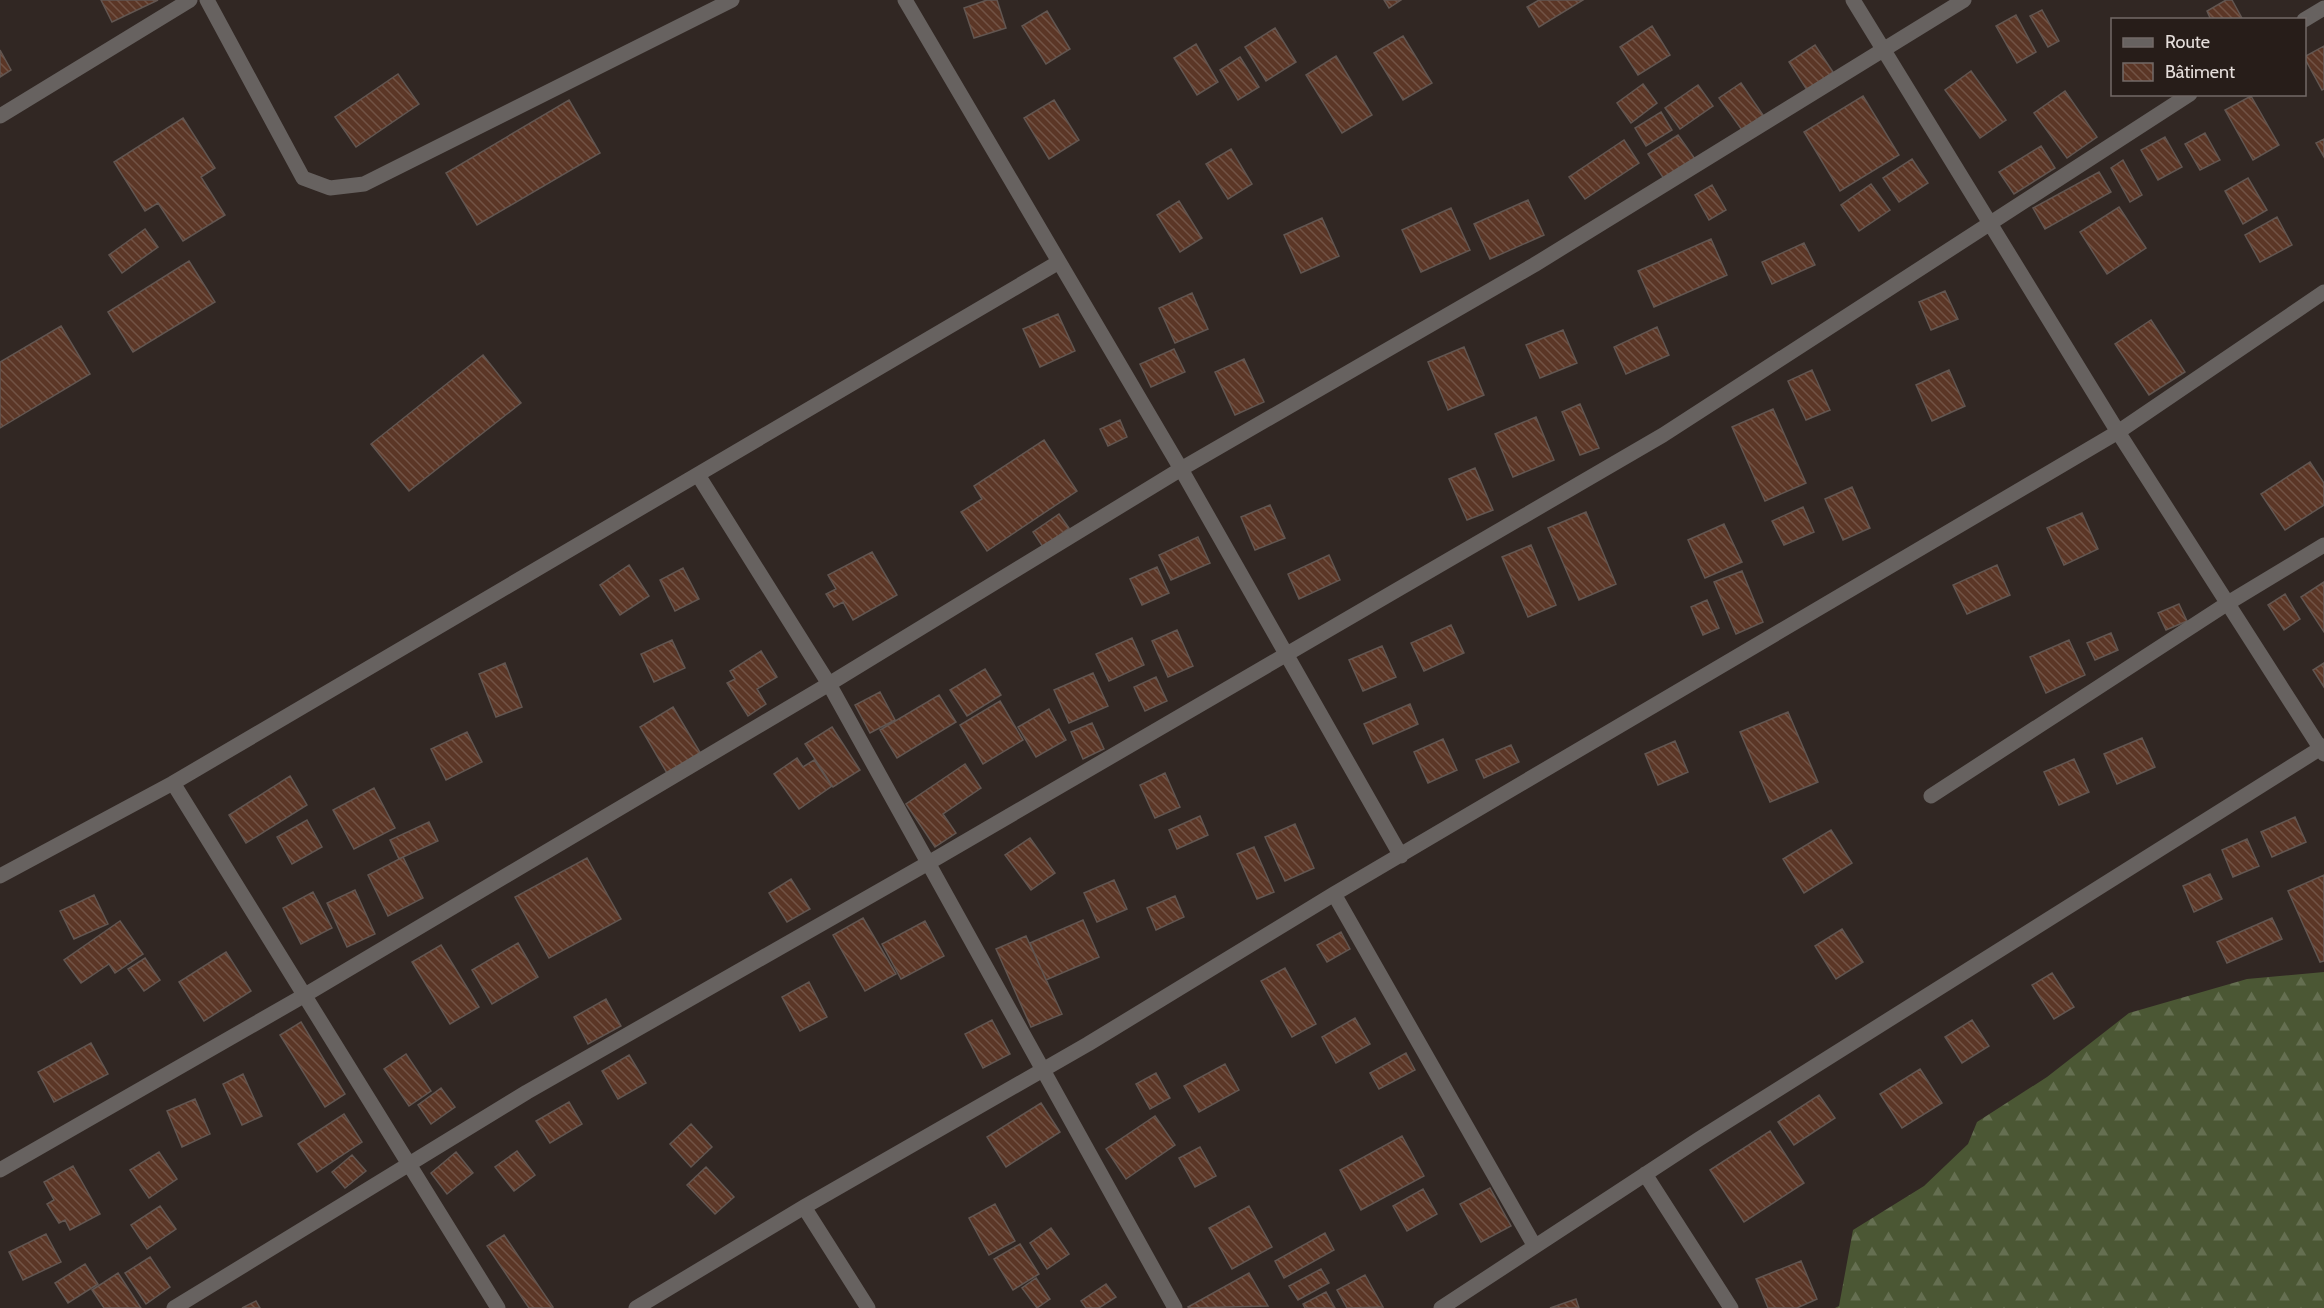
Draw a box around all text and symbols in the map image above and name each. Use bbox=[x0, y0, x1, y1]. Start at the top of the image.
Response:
legend bbox=[2111, 18, 2306, 96]
text: Route bbox=[2165, 31, 2210, 53]
text: Bâtiment bbox=[2165, 61, 2235, 83]

